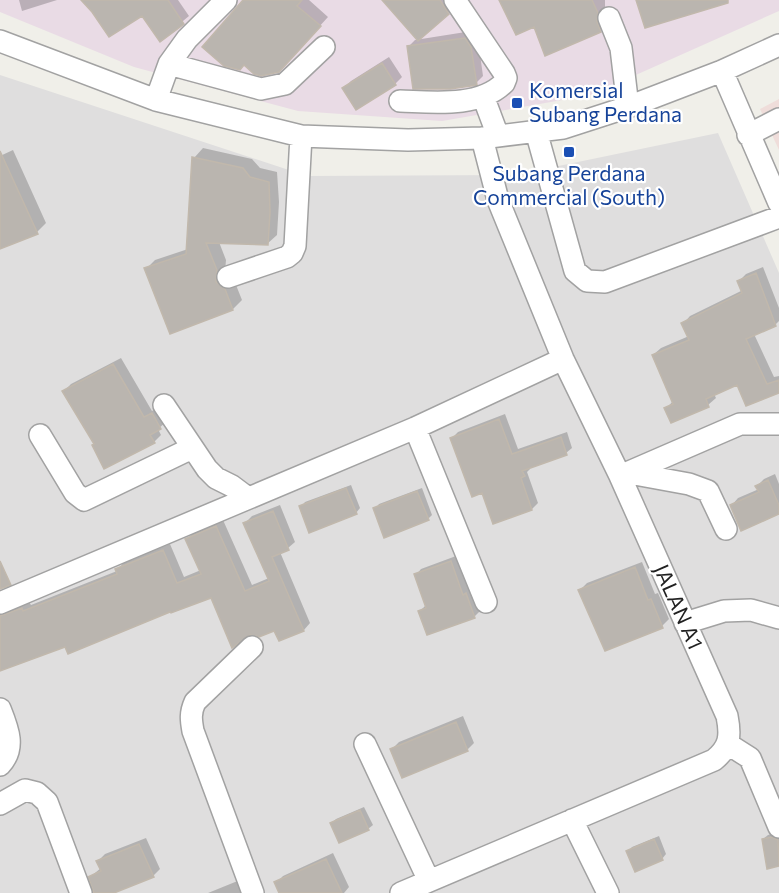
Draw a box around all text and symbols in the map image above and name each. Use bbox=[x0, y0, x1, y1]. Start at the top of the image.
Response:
place label: Komersial Subang Perdana bbox=[529, 77, 682, 126]
marker: Komersial Subang Perdana bbox=[510, 96, 524, 110]
marker: Subang Perdana Commercial (South) bbox=[562, 145, 576, 159]
place label: Subang Perdana Commercial (South) bbox=[473, 160, 665, 209]
street label: JALAN A1 bbox=[650, 560, 709, 653]

